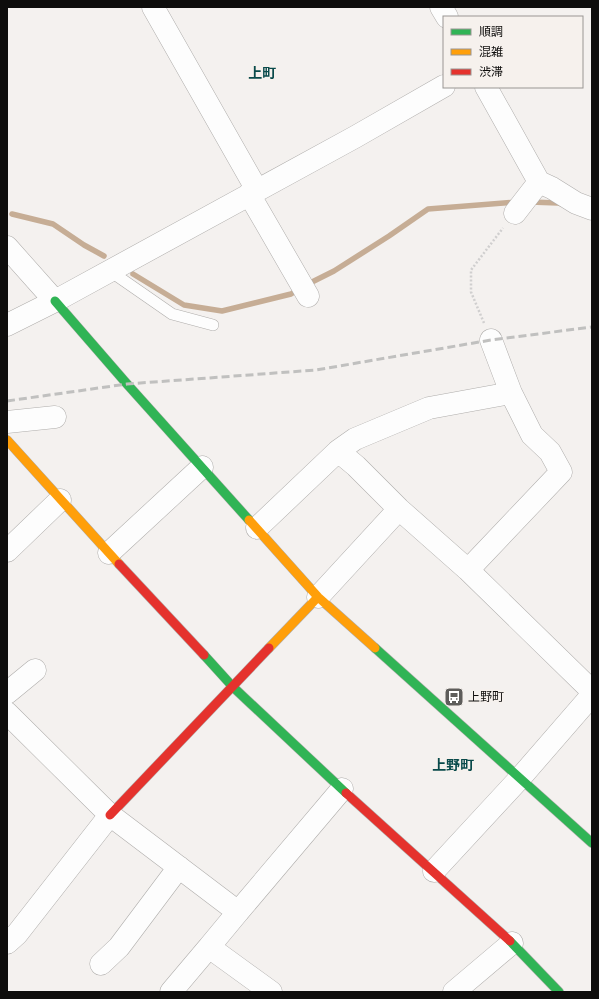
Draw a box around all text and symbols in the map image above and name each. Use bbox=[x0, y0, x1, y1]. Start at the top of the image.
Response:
legend bbox=[443, 16, 583, 88]
text: 順調 bbox=[479, 25, 503, 40]
text: 混雑 bbox=[479, 45, 503, 60]
district label: 上町 bbox=[248, 65, 276, 82]
text: 渋滞 bbox=[479, 65, 503, 80]
bus stop icon: 上野町 bbox=[443, 686, 465, 708]
place label: 上野町 bbox=[468, 690, 504, 705]
district label: 上野町 bbox=[432, 757, 474, 774]

